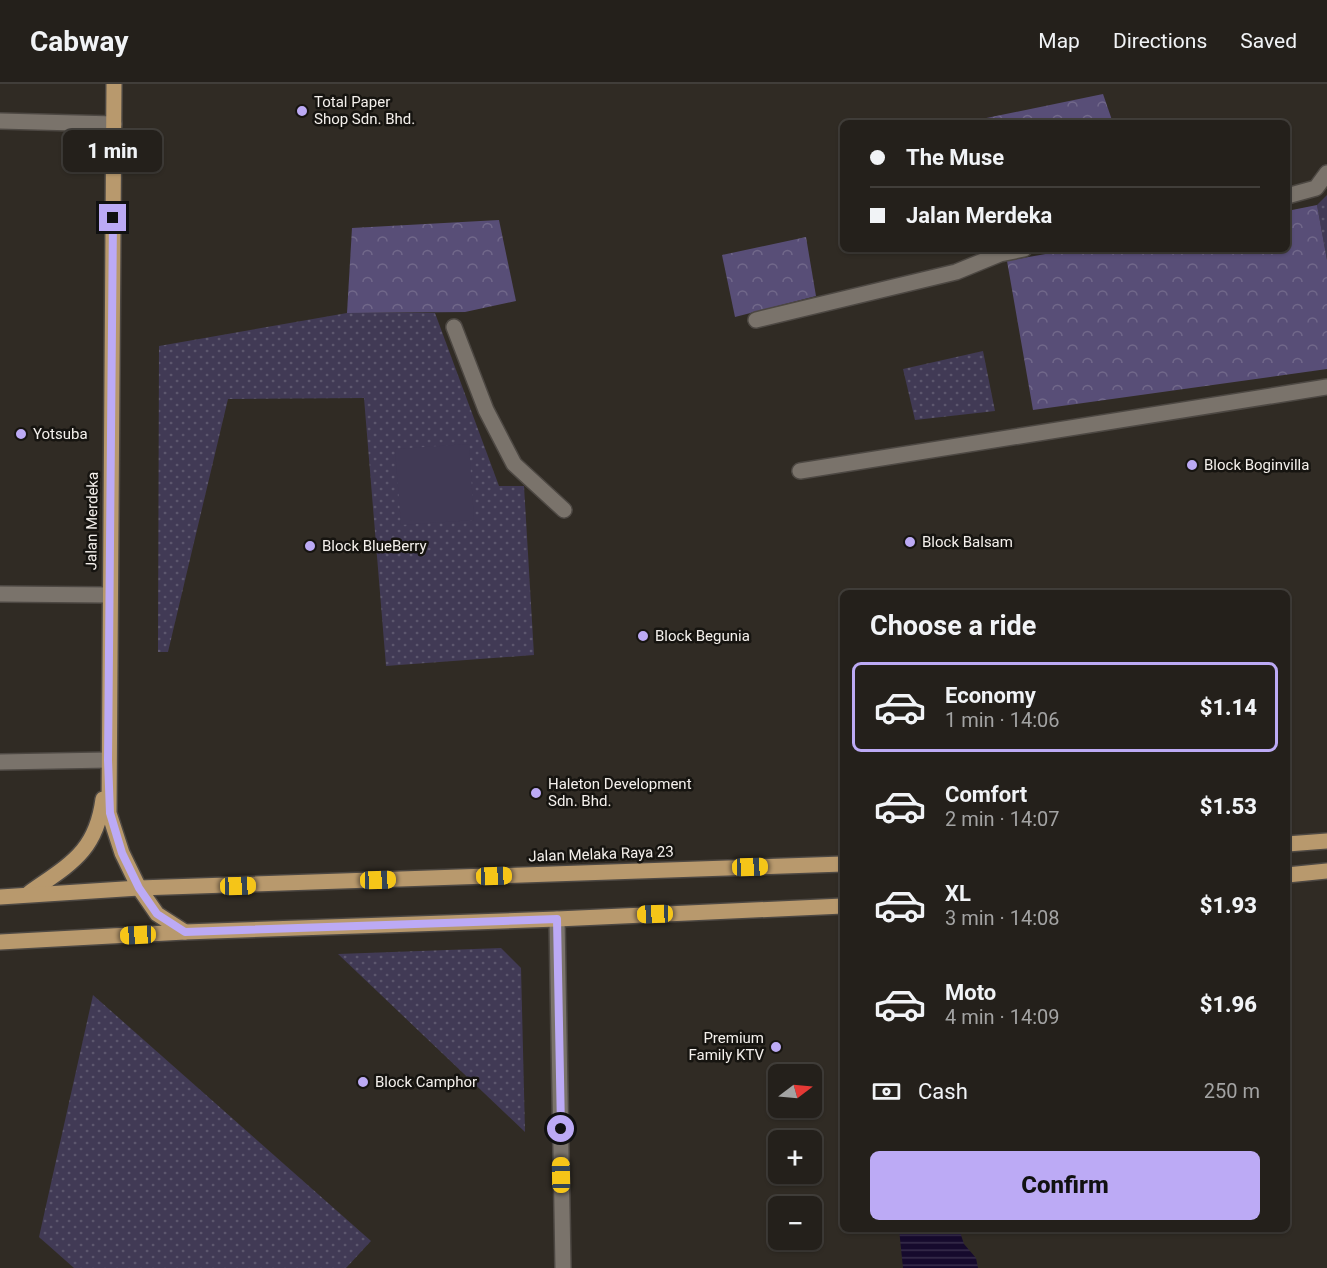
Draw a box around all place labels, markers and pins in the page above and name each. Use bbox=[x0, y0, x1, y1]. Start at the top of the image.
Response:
place label: Total Paper Shop Sdn. Bhd. bbox=[314, 93, 415, 128]
marker: Total Paper Shop Sdn. Bhd. bbox=[295, 104, 309, 118]
place label: Yotsuba bbox=[33, 425, 88, 443]
marker: Yotsuba bbox=[14, 427, 28, 441]
place label: Block Boginvilla bbox=[1204, 456, 1309, 474]
marker: Block Boginvilla bbox=[1185, 458, 1199, 472]
place label: Block Balsam bbox=[922, 533, 1013, 551]
marker: Block Balsam bbox=[903, 535, 917, 549]
place label: Block BlueBerry bbox=[322, 537, 427, 555]
marker: Block BlueBerry bbox=[303, 539, 317, 553]
place label: Block Begunia bbox=[655, 627, 750, 645]
marker: Block Begunia bbox=[636, 629, 650, 643]
place label: Haleton Development Sdn. Bhd. bbox=[548, 775, 692, 810]
marker: Haleton Development Sdn. Bhd. bbox=[529, 786, 543, 800]
place label: Premium Family KTV bbox=[689, 1029, 764, 1064]
marker: Premium Family KTV bbox=[769, 1040, 783, 1054]
place label: Block Camphor bbox=[375, 1073, 477, 1091]
marker: Block Camphor bbox=[356, 1075, 370, 1089]

